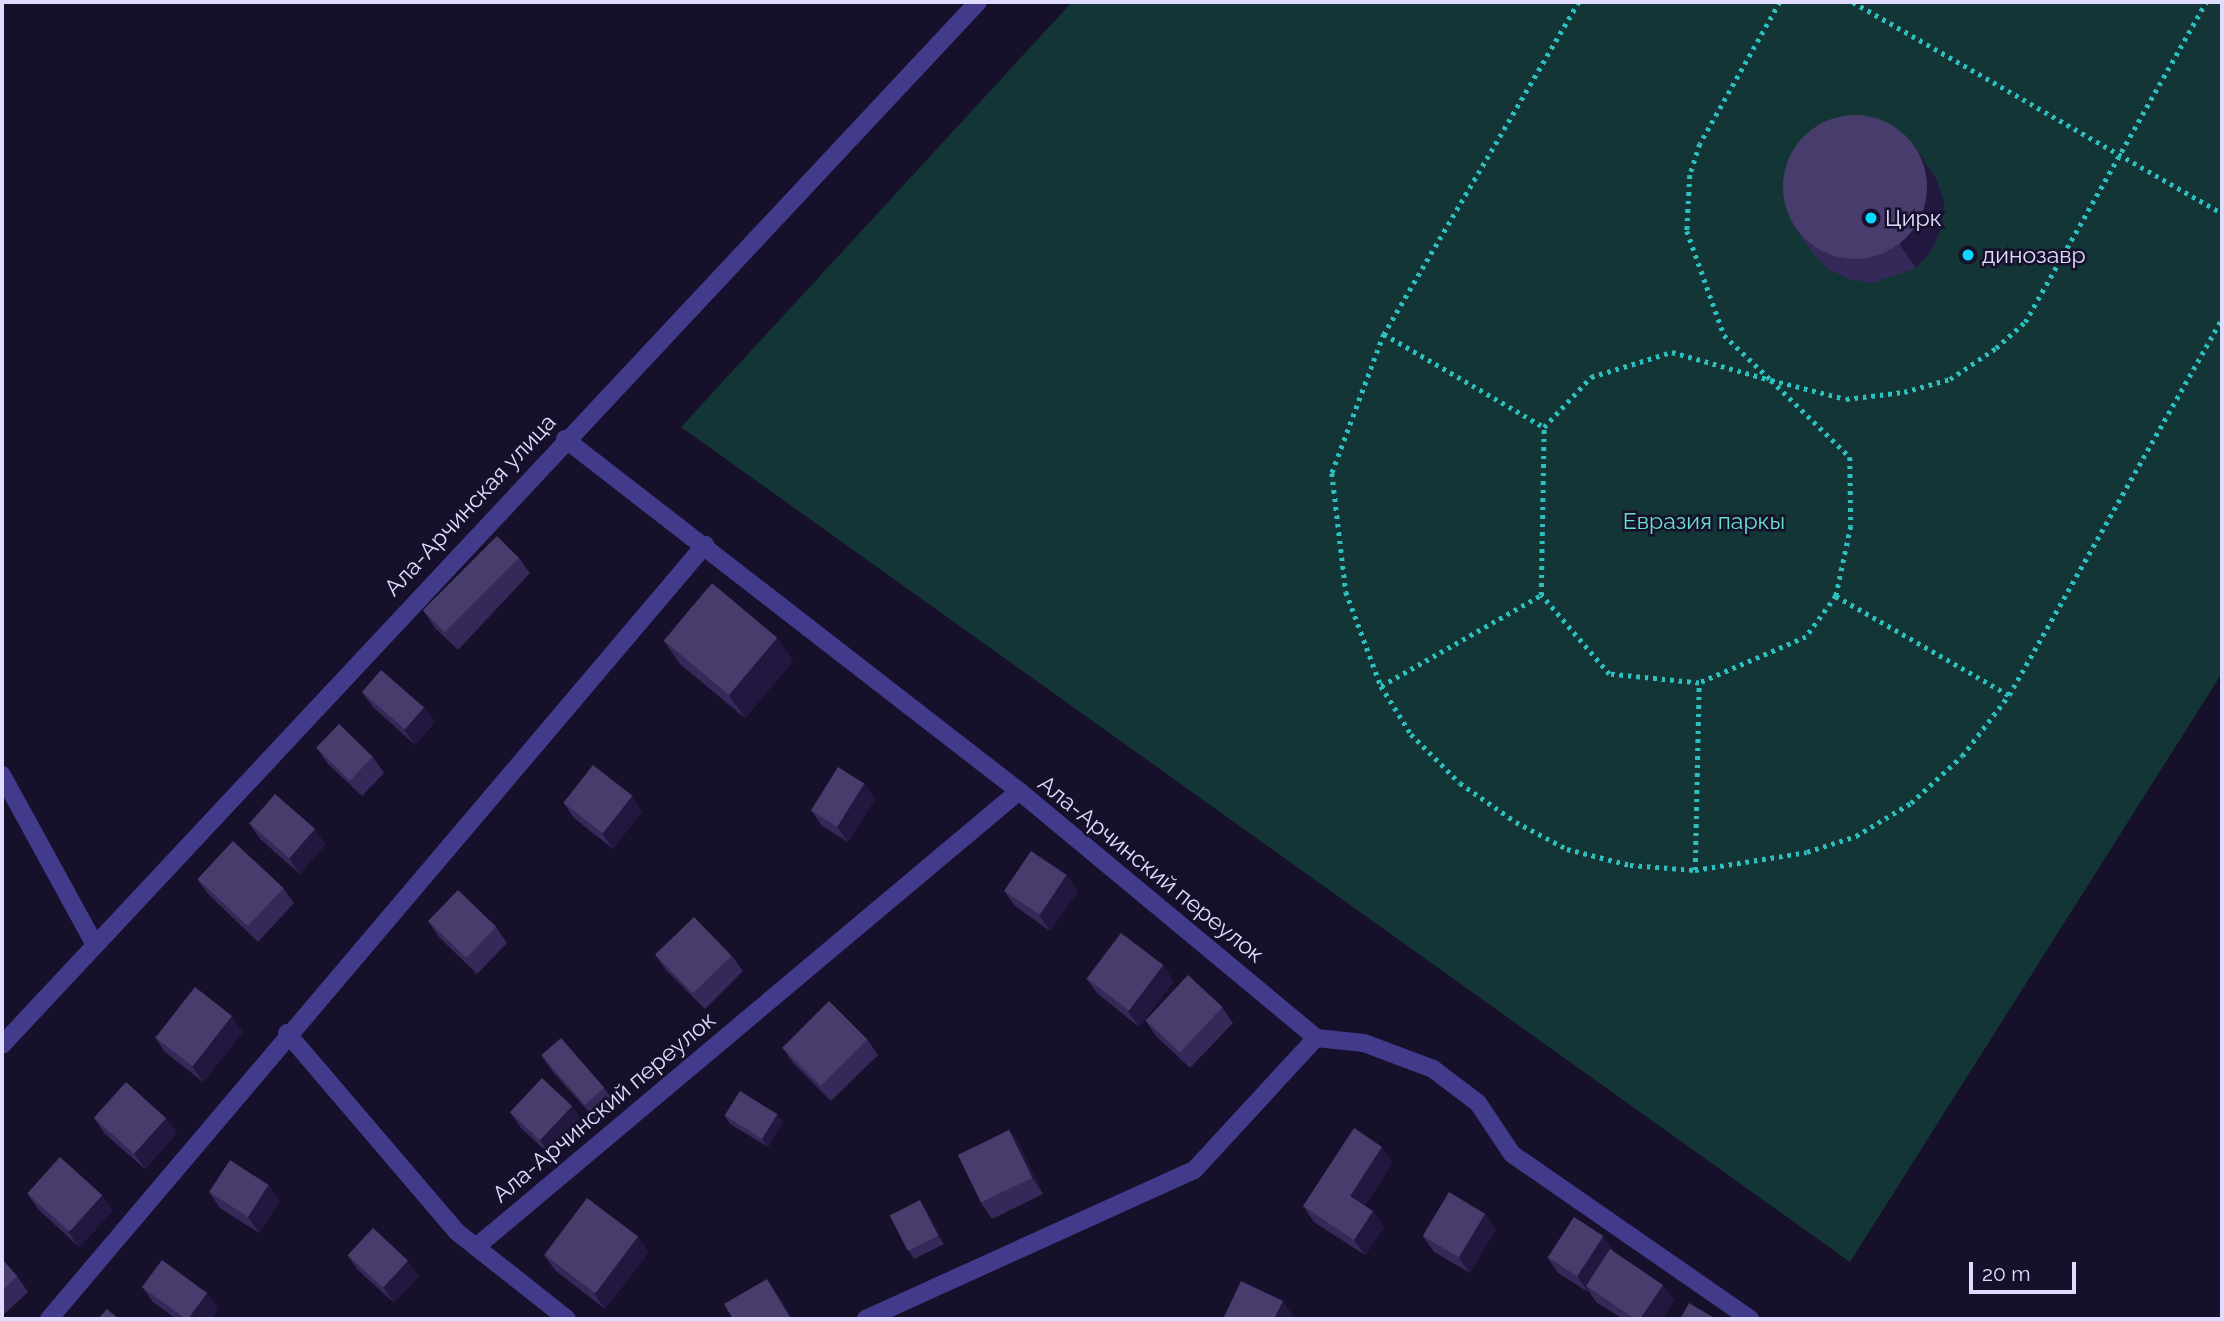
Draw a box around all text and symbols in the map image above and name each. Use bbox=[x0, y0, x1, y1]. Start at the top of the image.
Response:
place label: Цирк bbox=[1885, 204, 1942, 232]
marker: Цирк bbox=[1863, 210, 1879, 226]
place label: динозавр bbox=[1982, 241, 2086, 269]
marker: динозавр bbox=[1960, 247, 1976, 263]
street label: Ала-Арчинская улица bbox=[378, 408, 562, 602]
park label: Евразия паркы bbox=[1623, 507, 1785, 535]
street label: Ала-Арчинский переулок bbox=[1033, 769, 1269, 969]
street label: Ала-Арчинский переулок bbox=[487, 1006, 721, 1208]
scale bar bbox=[1972, 1248, 2079, 1292]
text: 20 m bbox=[1982, 1261, 2030, 1286]

